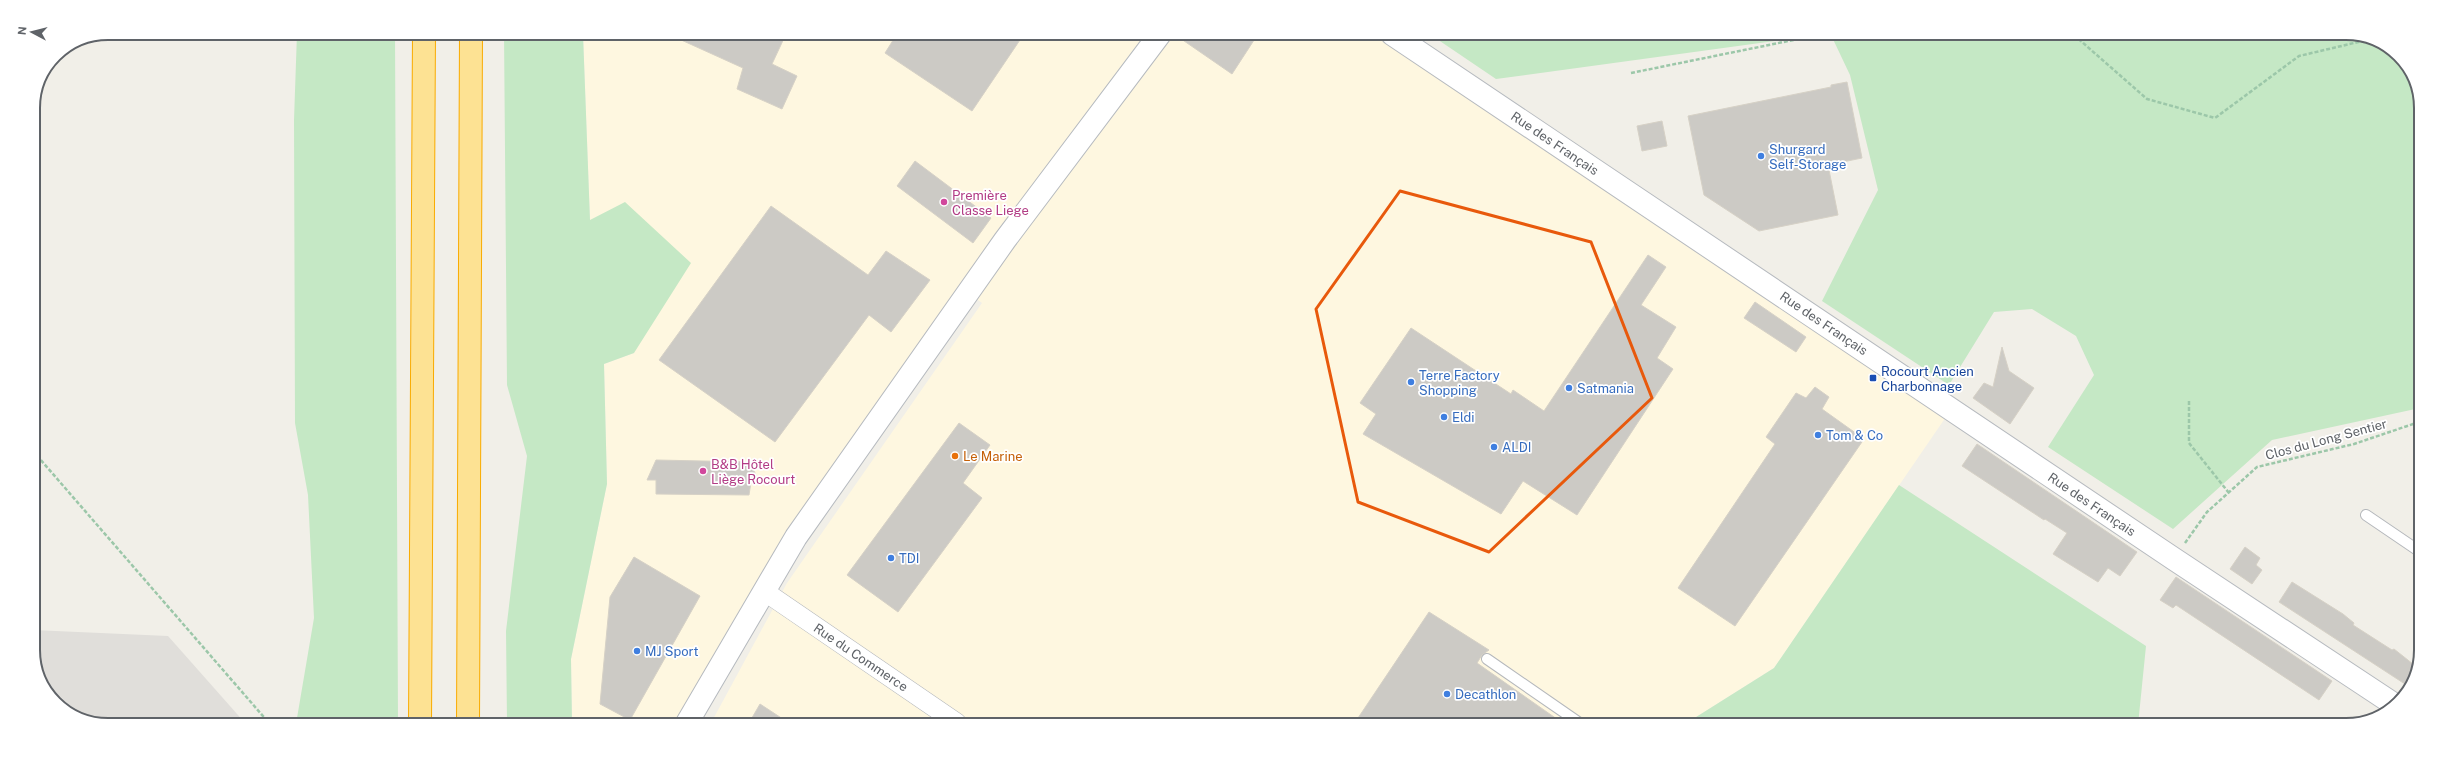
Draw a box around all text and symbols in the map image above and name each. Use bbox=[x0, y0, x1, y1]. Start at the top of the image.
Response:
north arrow bbox=[12, 12, 52, 52]
text: N bbox=[16, 26, 29, 36]
street label: Rue des Français bbox=[1508, 109, 1601, 178]
place label: Shurgard Self-Storage bbox=[1769, 142, 1846, 172]
marker: Shurgard Self-Storage bbox=[1756, 151, 1766, 161]
place label: Première Classe Liege bbox=[952, 188, 1029, 218]
marker: Première Classe Liege bbox=[939, 197, 949, 207]
street label: Rue des Français bbox=[1777, 289, 1870, 358]
place label: Rocourt Ancien Charbonnage bbox=[1881, 364, 1974, 394]
place label: Terre Factory Shopping bbox=[1419, 368, 1500, 398]
marker: Rocourt Ancien Charbonnage bbox=[1868, 373, 1878, 383]
marker: Terre Factory Shopping bbox=[1406, 377, 1416, 387]
place label: Satmania bbox=[1577, 381, 1634, 396]
marker: Satmania bbox=[1564, 383, 1574, 393]
place label: Eldi bbox=[1452, 410, 1475, 425]
marker: Eldi bbox=[1439, 412, 1449, 422]
street label: Clos du Long Sentier bbox=[2264, 416, 2389, 463]
place label: Tom & Co bbox=[1826, 428, 1883, 443]
marker: Tom & Co bbox=[1813, 430, 1823, 440]
place label: ALDI bbox=[1502, 440, 1531, 455]
marker: ALDI bbox=[1489, 442, 1499, 452]
place label: Le Marine bbox=[963, 449, 1023, 464]
marker: Le Marine bbox=[950, 451, 960, 461]
place label: B&B Hôtel Liège Rocourt bbox=[711, 457, 795, 487]
marker: B&B Hôtel Liège Rocourt bbox=[698, 466, 708, 476]
street label: Rue des Français bbox=[2045, 470, 2138, 539]
place label: TDI bbox=[899, 551, 919, 566]
marker: TDI bbox=[886, 553, 896, 563]
street label: Rue du Commerce bbox=[811, 620, 911, 695]
place label: MJ Sport bbox=[645, 644, 698, 659]
marker: MJ Sport bbox=[632, 646, 642, 656]
place label: Decathlon bbox=[1455, 687, 1516, 702]
marker: Decathlon bbox=[1442, 689, 1452, 699]

